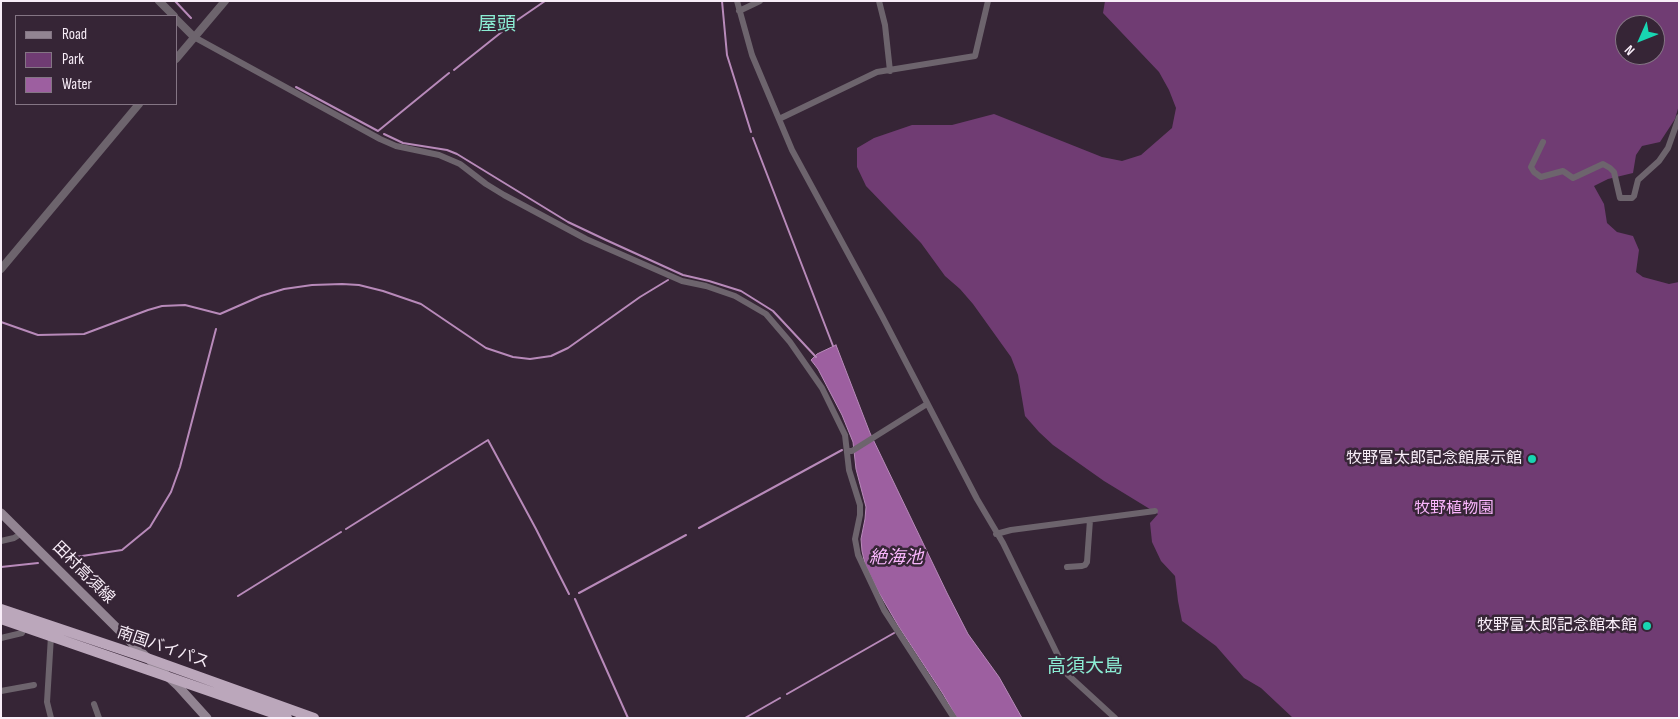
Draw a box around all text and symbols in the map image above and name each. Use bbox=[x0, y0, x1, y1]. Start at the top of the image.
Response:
district label: 屋頭 bbox=[478, 14, 516, 36]
legend bbox=[15, 15, 178, 105]
north arrow bbox=[1615, 15, 1665, 65]
text: Road bbox=[62, 25, 87, 44]
text: N bbox=[1621, 41, 1638, 59]
text: Park bbox=[62, 50, 84, 69]
text: Water bbox=[62, 75, 92, 94]
place label: 牧野富太郎記念館展示館 bbox=[1346, 449, 1522, 469]
marker: 牧野富太郎記念館展示館 bbox=[1526, 453, 1538, 465]
park label: 牧野植物園 bbox=[1414, 499, 1494, 519]
street label: 田村高須線 bbox=[48, 538, 118, 608]
water label: 絶海池 bbox=[869, 547, 923, 569]
place label: 牧野富太郎記念館本館 bbox=[1477, 616, 1637, 636]
marker: 牧野富太郎記念館本館 bbox=[1641, 620, 1653, 632]
street label: 南国バイパス bbox=[114, 623, 212, 673]
district label: 高須大島 bbox=[1047, 656, 1123, 678]

